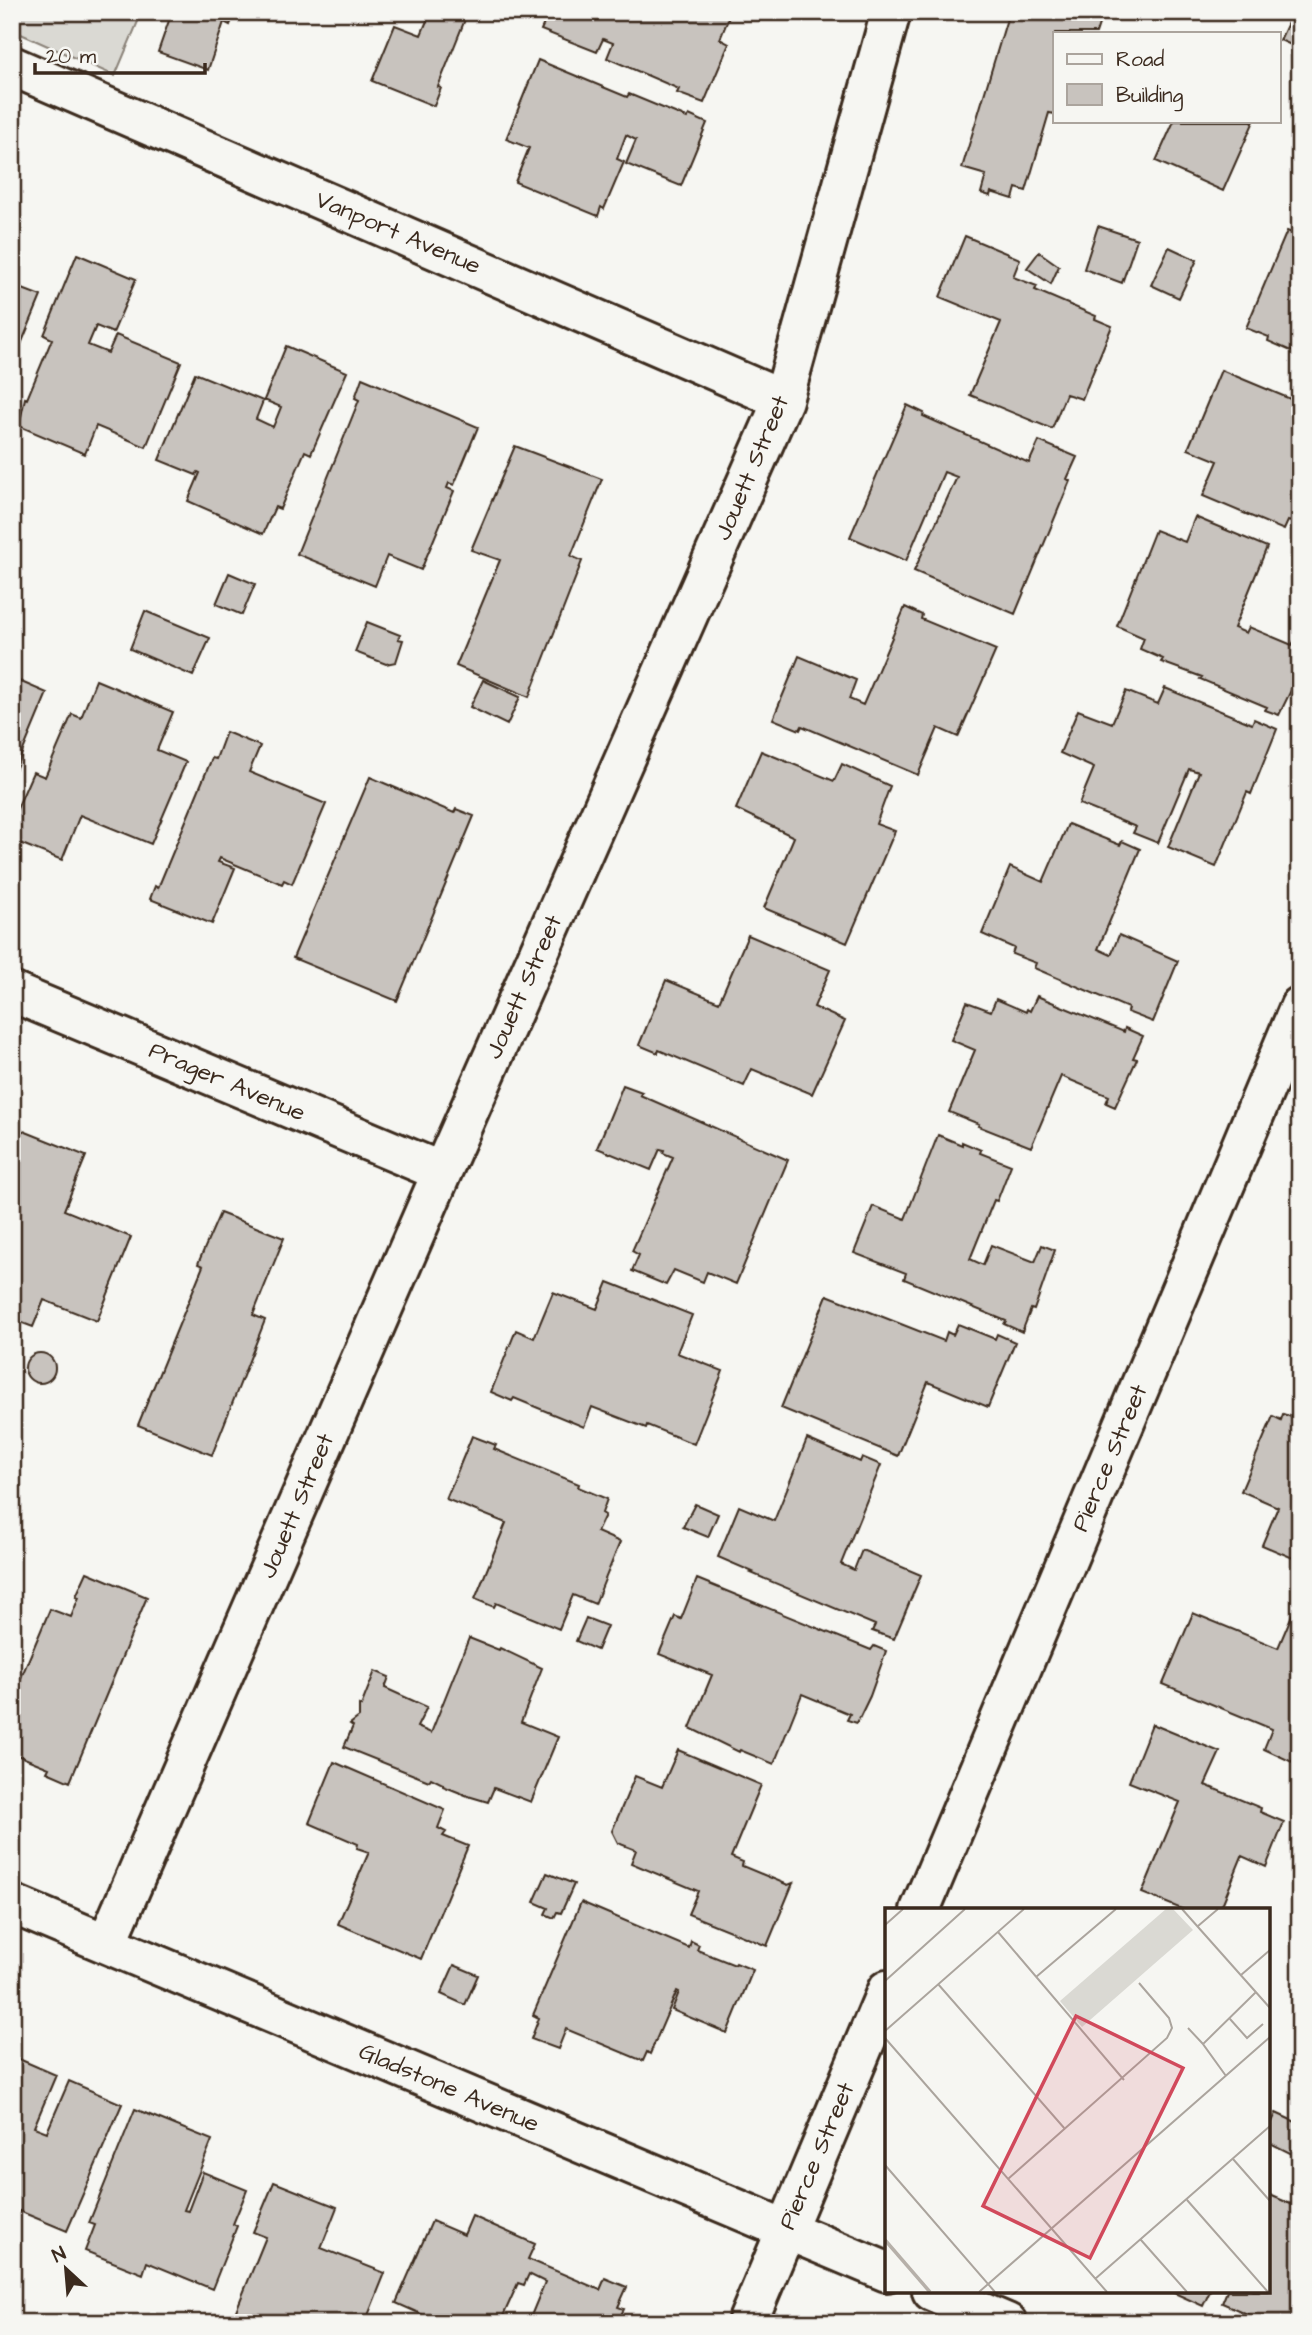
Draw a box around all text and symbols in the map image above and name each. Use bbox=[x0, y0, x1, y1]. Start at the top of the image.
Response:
scale bar bbox=[35, 32, 205, 76]
legend bbox=[1053, 32, 1280, 122]
text: 20 m bbox=[46, 42, 97, 71]
text: Road bbox=[1116, 45, 1164, 74]
text: Building bbox=[1116, 81, 1184, 112]
street label: Vanport Avenue bbox=[310, 183, 486, 283]
street label: Jouett Street bbox=[706, 390, 798, 546]
street label: Jouett Street bbox=[477, 909, 571, 1064]
street label: Prager Avenue bbox=[143, 1034, 310, 1131]
street label: Pierce Street bbox=[1064, 1379, 1156, 1537]
street label: Jouett Street bbox=[251, 1428, 343, 1584]
inset map bbox=[885, 1908, 1270, 2293]
street label: Gladstone Avenue bbox=[354, 2035, 544, 2141]
street label: Pierce Street bbox=[771, 2077, 863, 2235]
north arrow bbox=[32, 2234, 102, 2304]
text: N bbox=[48, 2240, 71, 2270]

